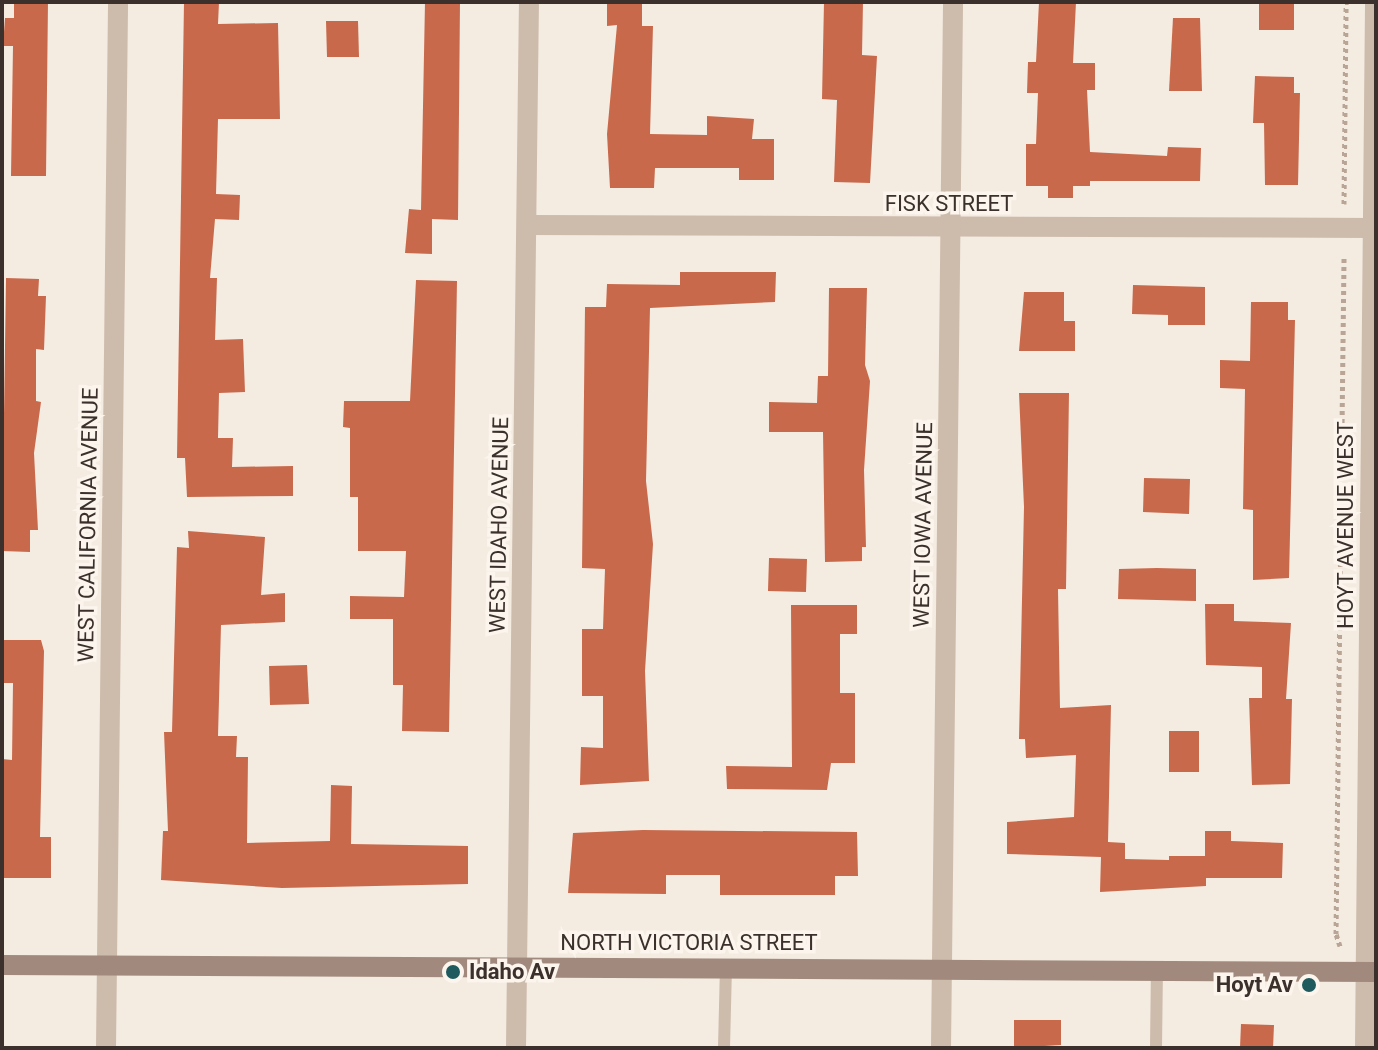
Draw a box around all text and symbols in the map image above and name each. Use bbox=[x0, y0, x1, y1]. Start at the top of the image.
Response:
street label: FISK STREET bbox=[885, 191, 1013, 217]
street label: WEST CALIFORNIA AVENUE bbox=[72, 387, 104, 663]
street label: WEST IDAHO AVENUE bbox=[484, 416, 514, 634]
street label: HOYT AVENUE WEST bbox=[1333, 421, 1359, 629]
street label: WEST IOWA AVENUE bbox=[908, 422, 938, 628]
street label: NORTH VICTORIA STREET bbox=[560, 930, 818, 956]
place label: Idaho Av bbox=[469, 959, 555, 985]
marker: Idaho Av bbox=[444, 963, 462, 981]
place label: Hoyt Av bbox=[1216, 972, 1293, 998]
marker: Hoyt Av bbox=[1300, 976, 1318, 994]

